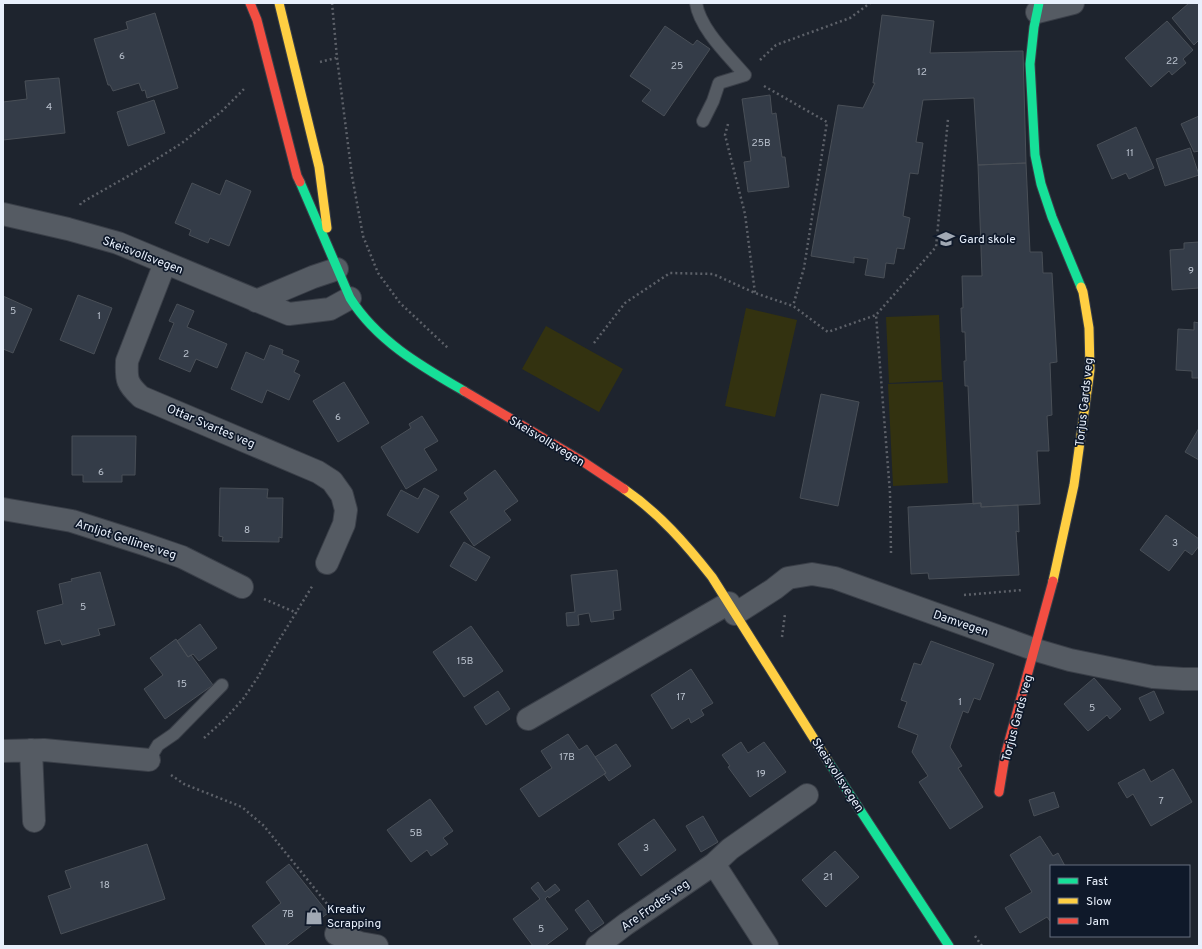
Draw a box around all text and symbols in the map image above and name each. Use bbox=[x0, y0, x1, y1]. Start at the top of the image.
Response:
house number: 6 bbox=[119, 50, 125, 63]
house number: 22 bbox=[1166, 55, 1178, 68]
house number: 25 bbox=[671, 60, 683, 73]
house number: 12 bbox=[917, 66, 927, 79]
house number: 4 bbox=[46, 101, 52, 114]
house number: 25B bbox=[752, 137, 770, 150]
house number: 11 bbox=[1126, 147, 1134, 160]
school or university icon: Gard skole bbox=[936, 229, 956, 249]
place label: Gard skole bbox=[959, 232, 1016, 248]
street label: Skeisvollsvegen bbox=[100, 233, 185, 279]
house number: 9 bbox=[1188, 265, 1194, 278]
house number: 5 bbox=[10, 305, 16, 318]
house number: 1 bbox=[97, 310, 101, 323]
house number: 2 bbox=[183, 348, 189, 361]
street label: Torjus Gards veg bbox=[1072, 357, 1098, 447]
street label: Ottar Svartes veg bbox=[164, 401, 257, 453]
house number: 6 bbox=[335, 411, 341, 424]
street label: Skeisvollsvegen bbox=[506, 413, 587, 471]
house number: 6 bbox=[98, 466, 104, 479]
street label: Arnljot Gellines veg bbox=[73, 516, 178, 564]
house number: 8 bbox=[244, 524, 250, 537]
house number: 3 bbox=[1172, 537, 1178, 550]
house number: 5 bbox=[80, 601, 86, 614]
street label: Damvegen bbox=[931, 607, 990, 641]
house number: 15B bbox=[457, 655, 473, 668]
street label: Torjus Gards veg bbox=[999, 673, 1037, 763]
house number: 15 bbox=[177, 678, 187, 691]
house number: 17 bbox=[677, 691, 685, 704]
house number: 1 bbox=[958, 696, 962, 709]
house number: 5 bbox=[1089, 702, 1095, 715]
street label: Skeisvollsvegen bbox=[807, 735, 867, 816]
house number: 17B bbox=[559, 751, 575, 764]
house number: 19 bbox=[756, 768, 766, 781]
house number: 7 bbox=[1158, 795, 1164, 808]
house number: 5B bbox=[410, 827, 422, 840]
house number: 3 bbox=[643, 842, 649, 855]
legend bbox=[1050, 865, 1190, 937]
house number: 21 bbox=[823, 871, 833, 884]
text: Fast bbox=[1086, 874, 1108, 890]
street label: Are Frodes veg bbox=[618, 876, 693, 935]
house number: 18 bbox=[100, 879, 110, 892]
text: Slow bbox=[1086, 894, 1112, 910]
place label: Kreativ Scrapping bbox=[327, 902, 381, 932]
shop icon: Kreativ Scrapping bbox=[304, 906, 324, 926]
house number: 7B bbox=[282, 908, 294, 921]
text: Jam bbox=[1086, 914, 1109, 930]
house number: 5 bbox=[538, 923, 544, 936]

